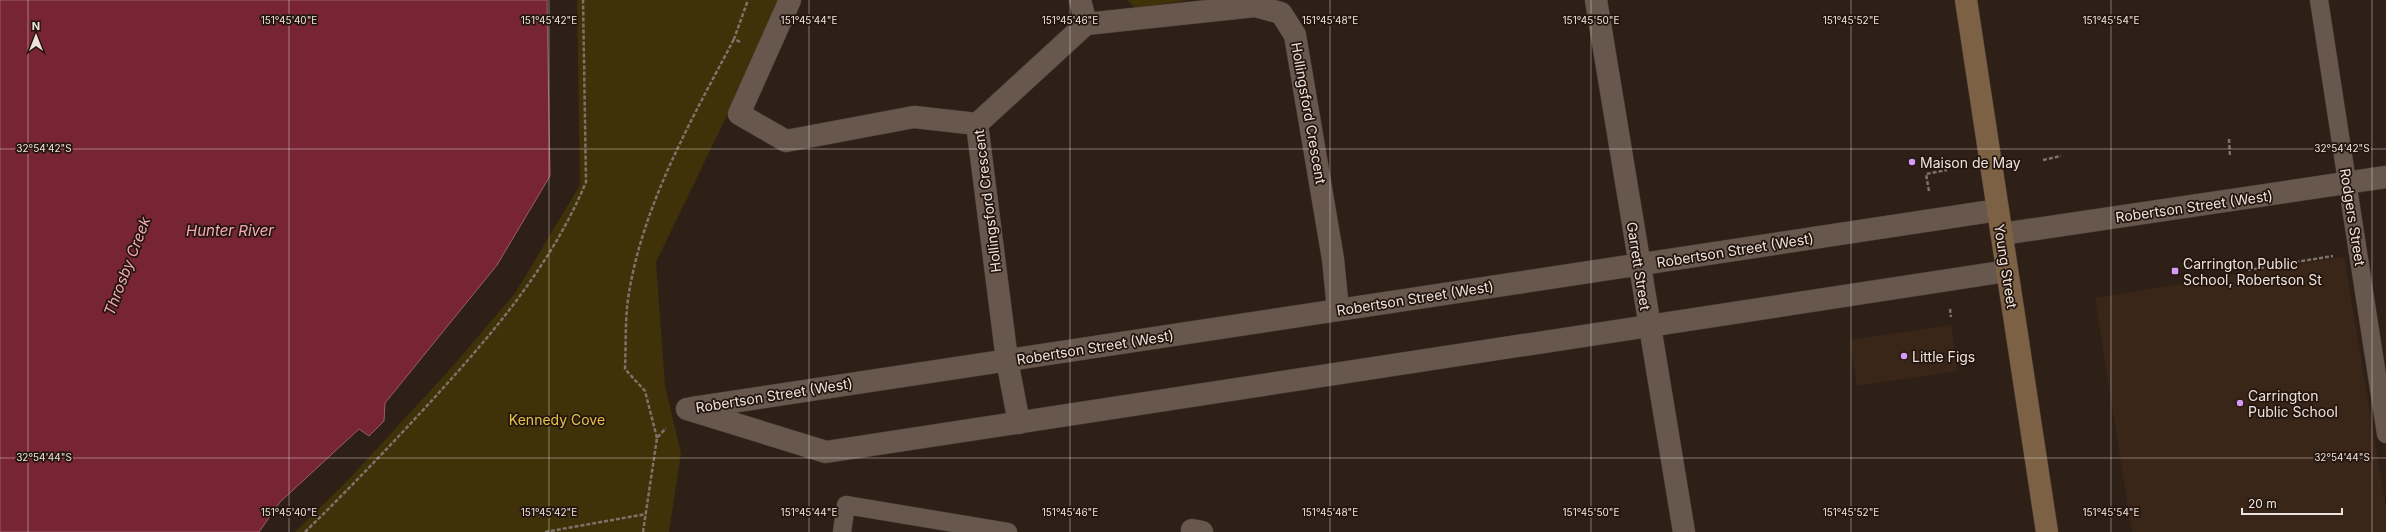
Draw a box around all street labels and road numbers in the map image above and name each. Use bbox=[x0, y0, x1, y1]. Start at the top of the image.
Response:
street label: Hollingsford Crescent bbox=[1288, 41, 1330, 186]
street label: Hollingsford Crescent bbox=[970, 128, 1004, 273]
street label: Rodgers Street bbox=[2337, 167, 2369, 267]
street label: Robertson Street (West) bbox=[2114, 187, 2274, 225]
street label: Garrett Street bbox=[1624, 221, 1654, 312]
street label: Young Street bbox=[1991, 222, 2021, 310]
street label: Robertson Street (West) bbox=[1655, 229, 1815, 271]
street label: Robertson Street (West) bbox=[1335, 277, 1495, 319]
street label: Robertson Street (West) bbox=[1015, 326, 1175, 368]
street label: Robertson Street (West) bbox=[694, 374, 854, 416]

